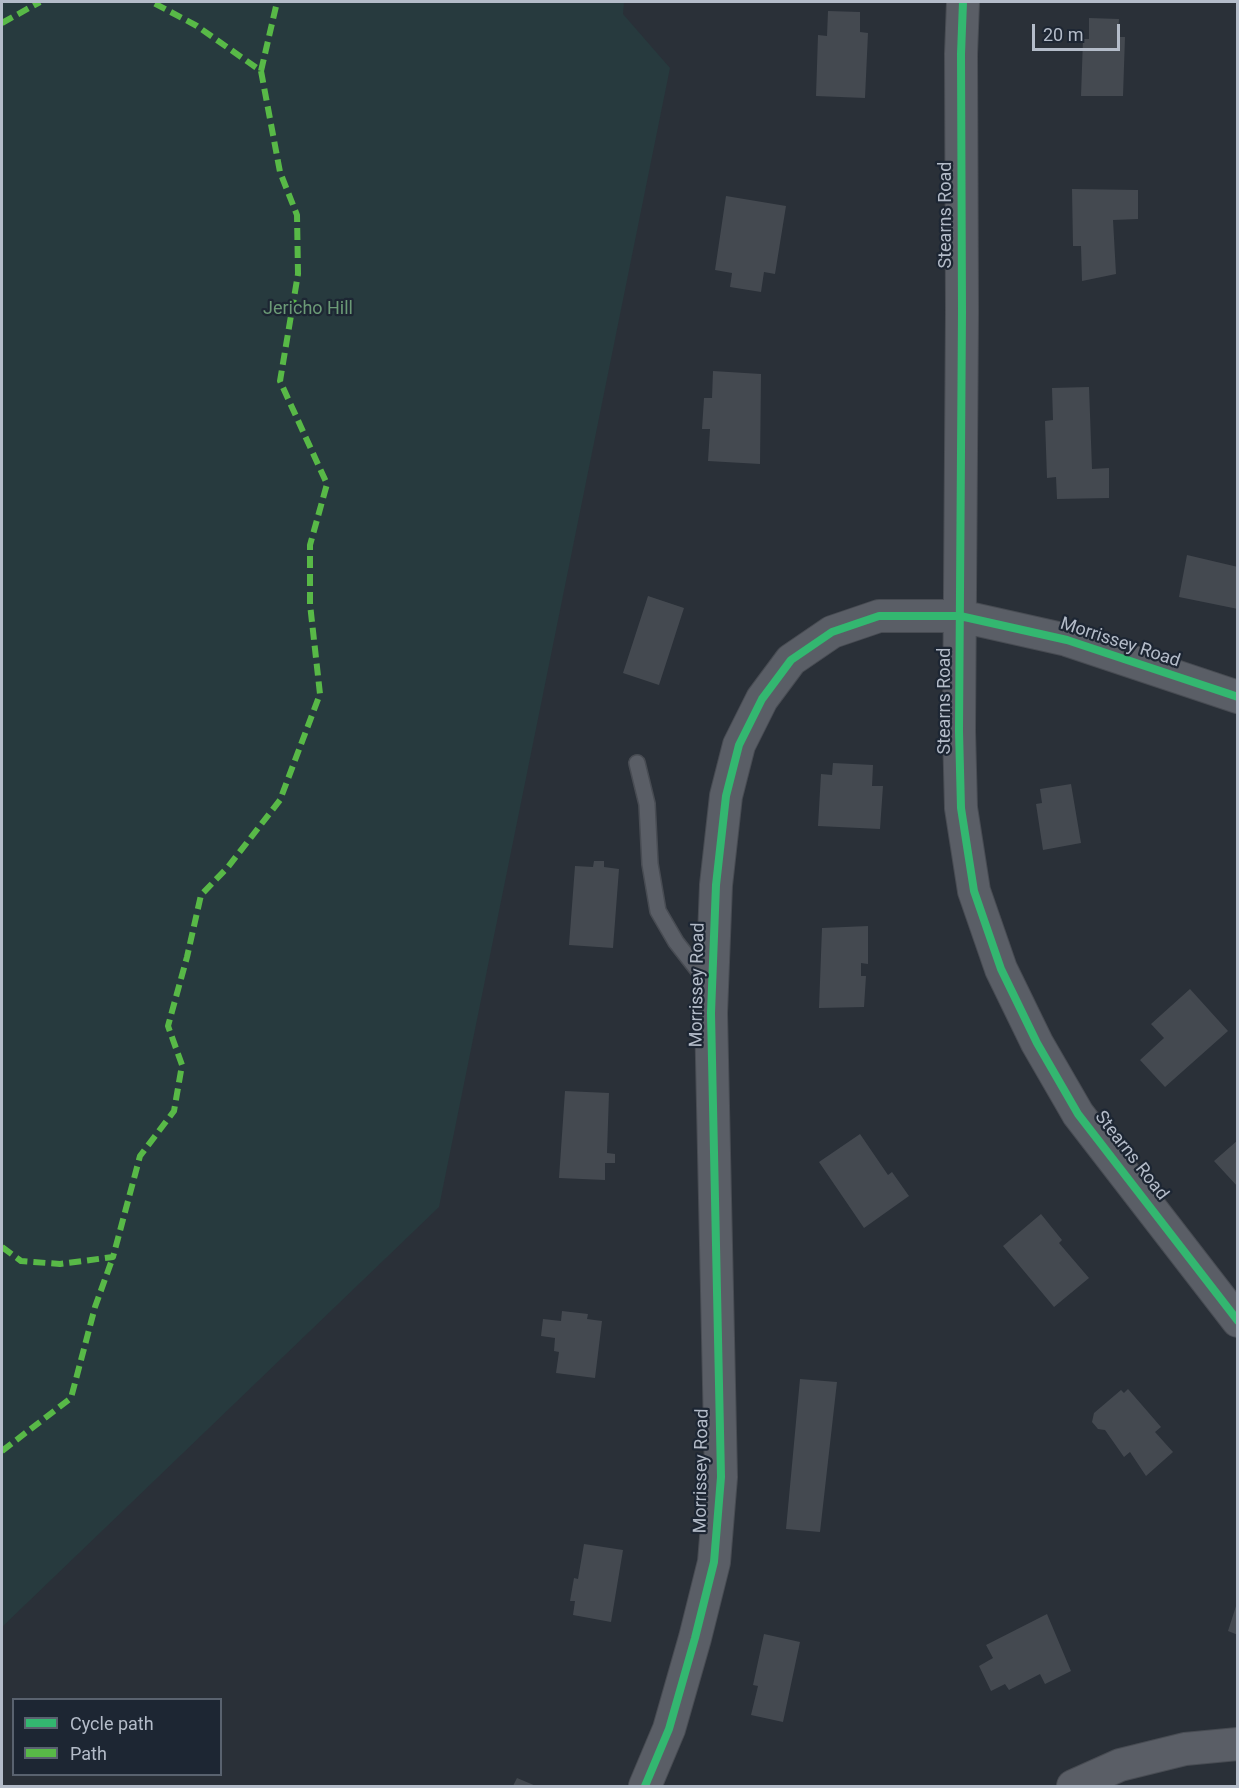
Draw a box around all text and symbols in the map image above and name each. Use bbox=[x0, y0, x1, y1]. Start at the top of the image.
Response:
scale bar bbox=[1035, 12, 1124, 50]
text: 20 m bbox=[1043, 24, 1083, 45]
street label: Stearns Road bbox=[935, 161, 957, 269]
park label: Jericho Hill bbox=[263, 298, 353, 320]
street label: Morrissey Road bbox=[1057, 613, 1183, 673]
street label: Stearns Road bbox=[934, 647, 956, 755]
street label: Morrissey Road bbox=[686, 922, 710, 1048]
street label: Stearns Road bbox=[1090, 1107, 1172, 1205]
street label: Morrissey Road bbox=[690, 1408, 714, 1534]
legend bbox=[12, 1698, 222, 1776]
text: Cycle path bbox=[70, 1713, 154, 1734]
text: Path bbox=[70, 1743, 107, 1764]

